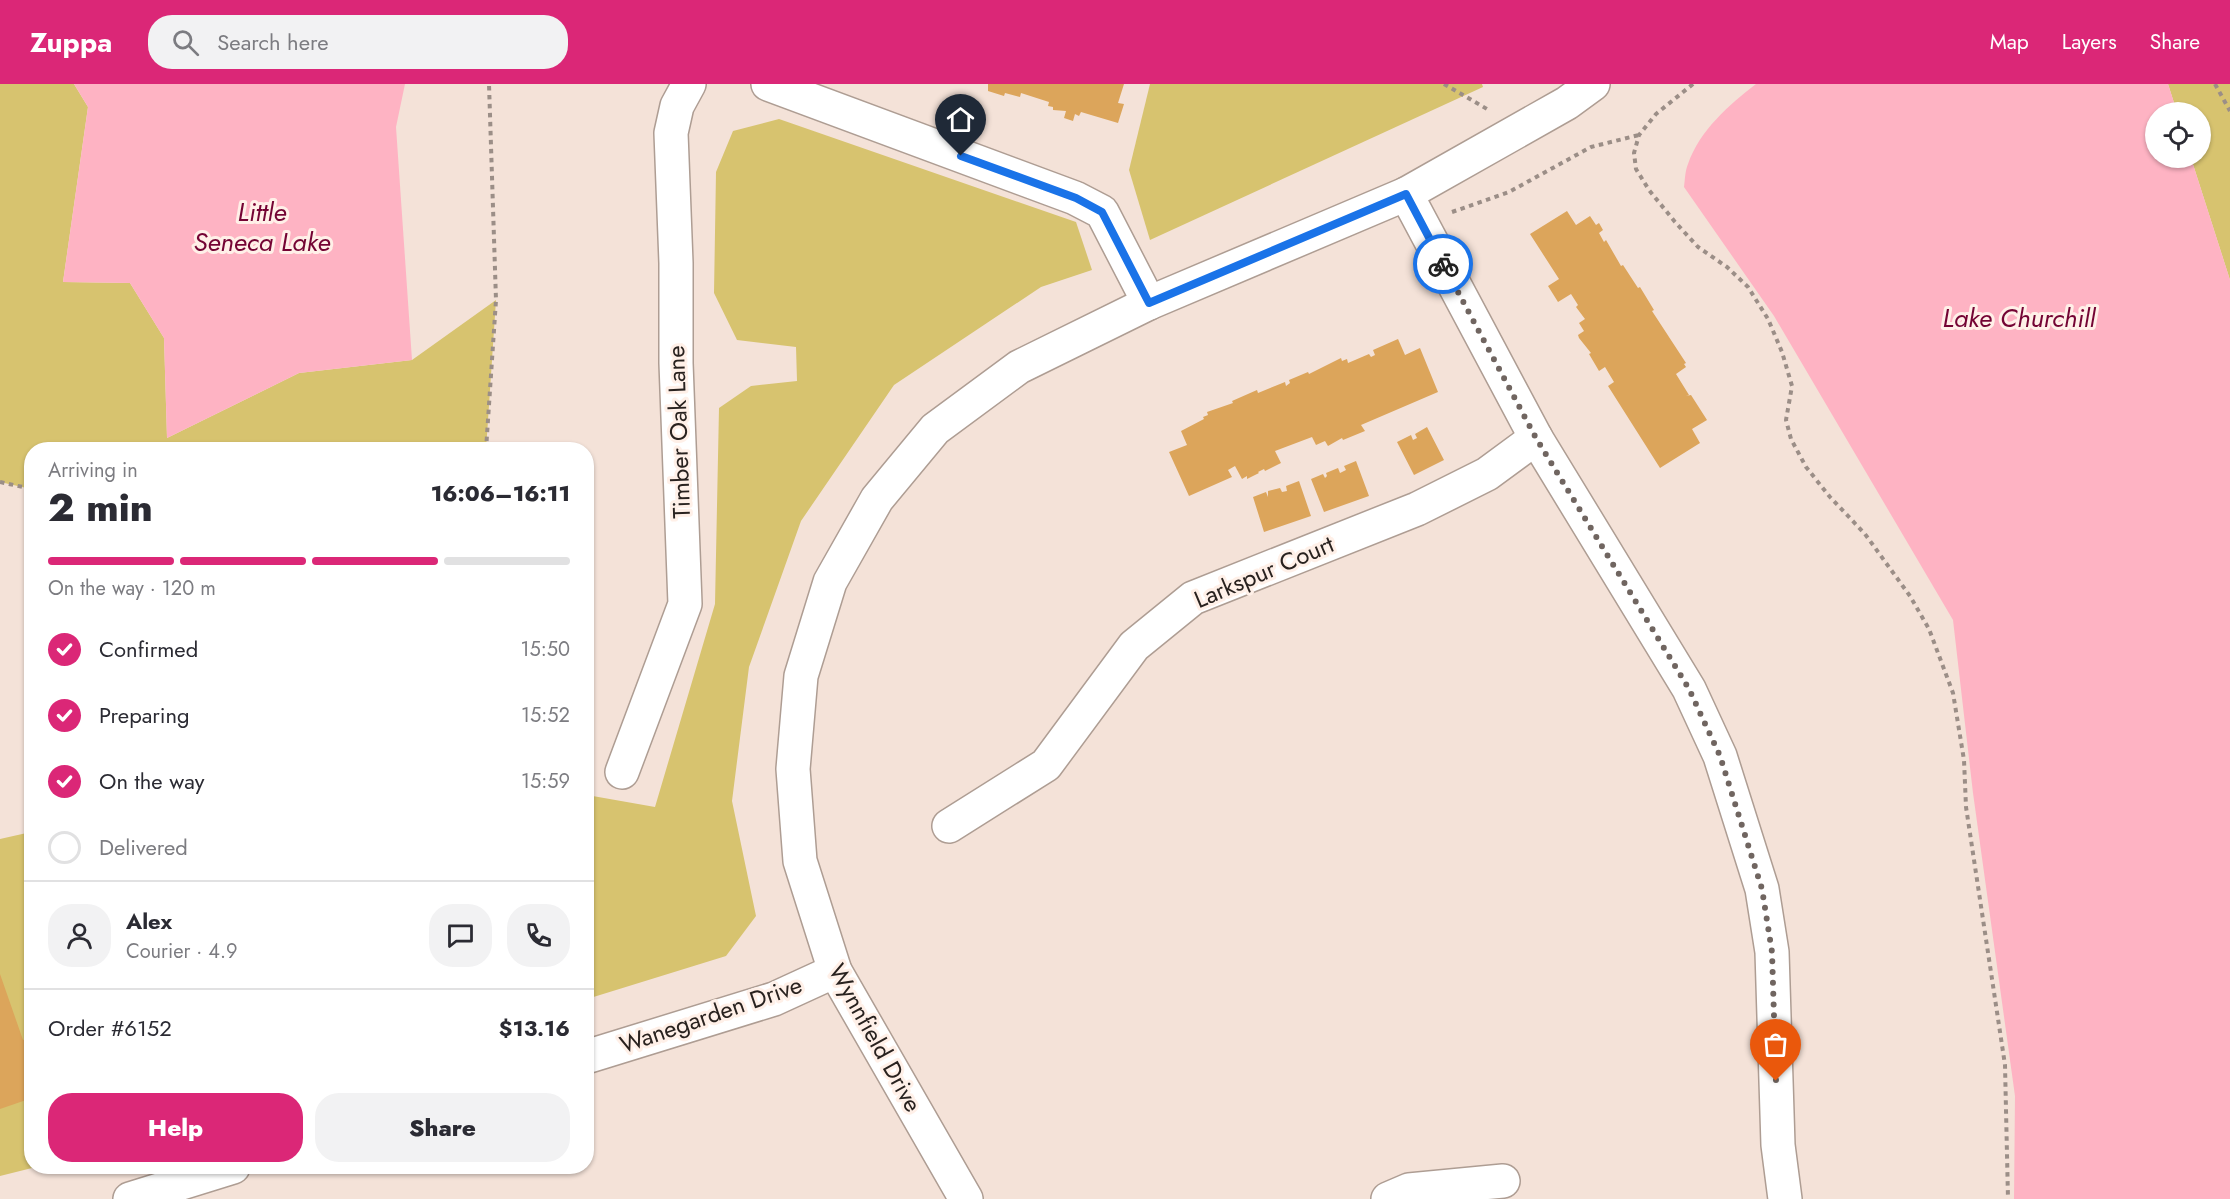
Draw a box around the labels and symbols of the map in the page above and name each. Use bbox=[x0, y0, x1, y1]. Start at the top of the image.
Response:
pin bbox=[935, 94, 986, 156]
water label: Little Seneca Lake bbox=[194, 193, 330, 261]
courier bbox=[1413, 234, 1473, 294]
water label: Lake Churchill bbox=[1943, 299, 2097, 337]
street label: Timber Oak Lane bbox=[658, 345, 699, 519]
street label: Larkspur Court bbox=[1189, 526, 1339, 617]
street label: Wynnfield Drive bbox=[820, 957, 931, 1118]
street label: Wanegarden Drive bbox=[615, 967, 807, 1062]
pin bbox=[1750, 1019, 1801, 1081]

